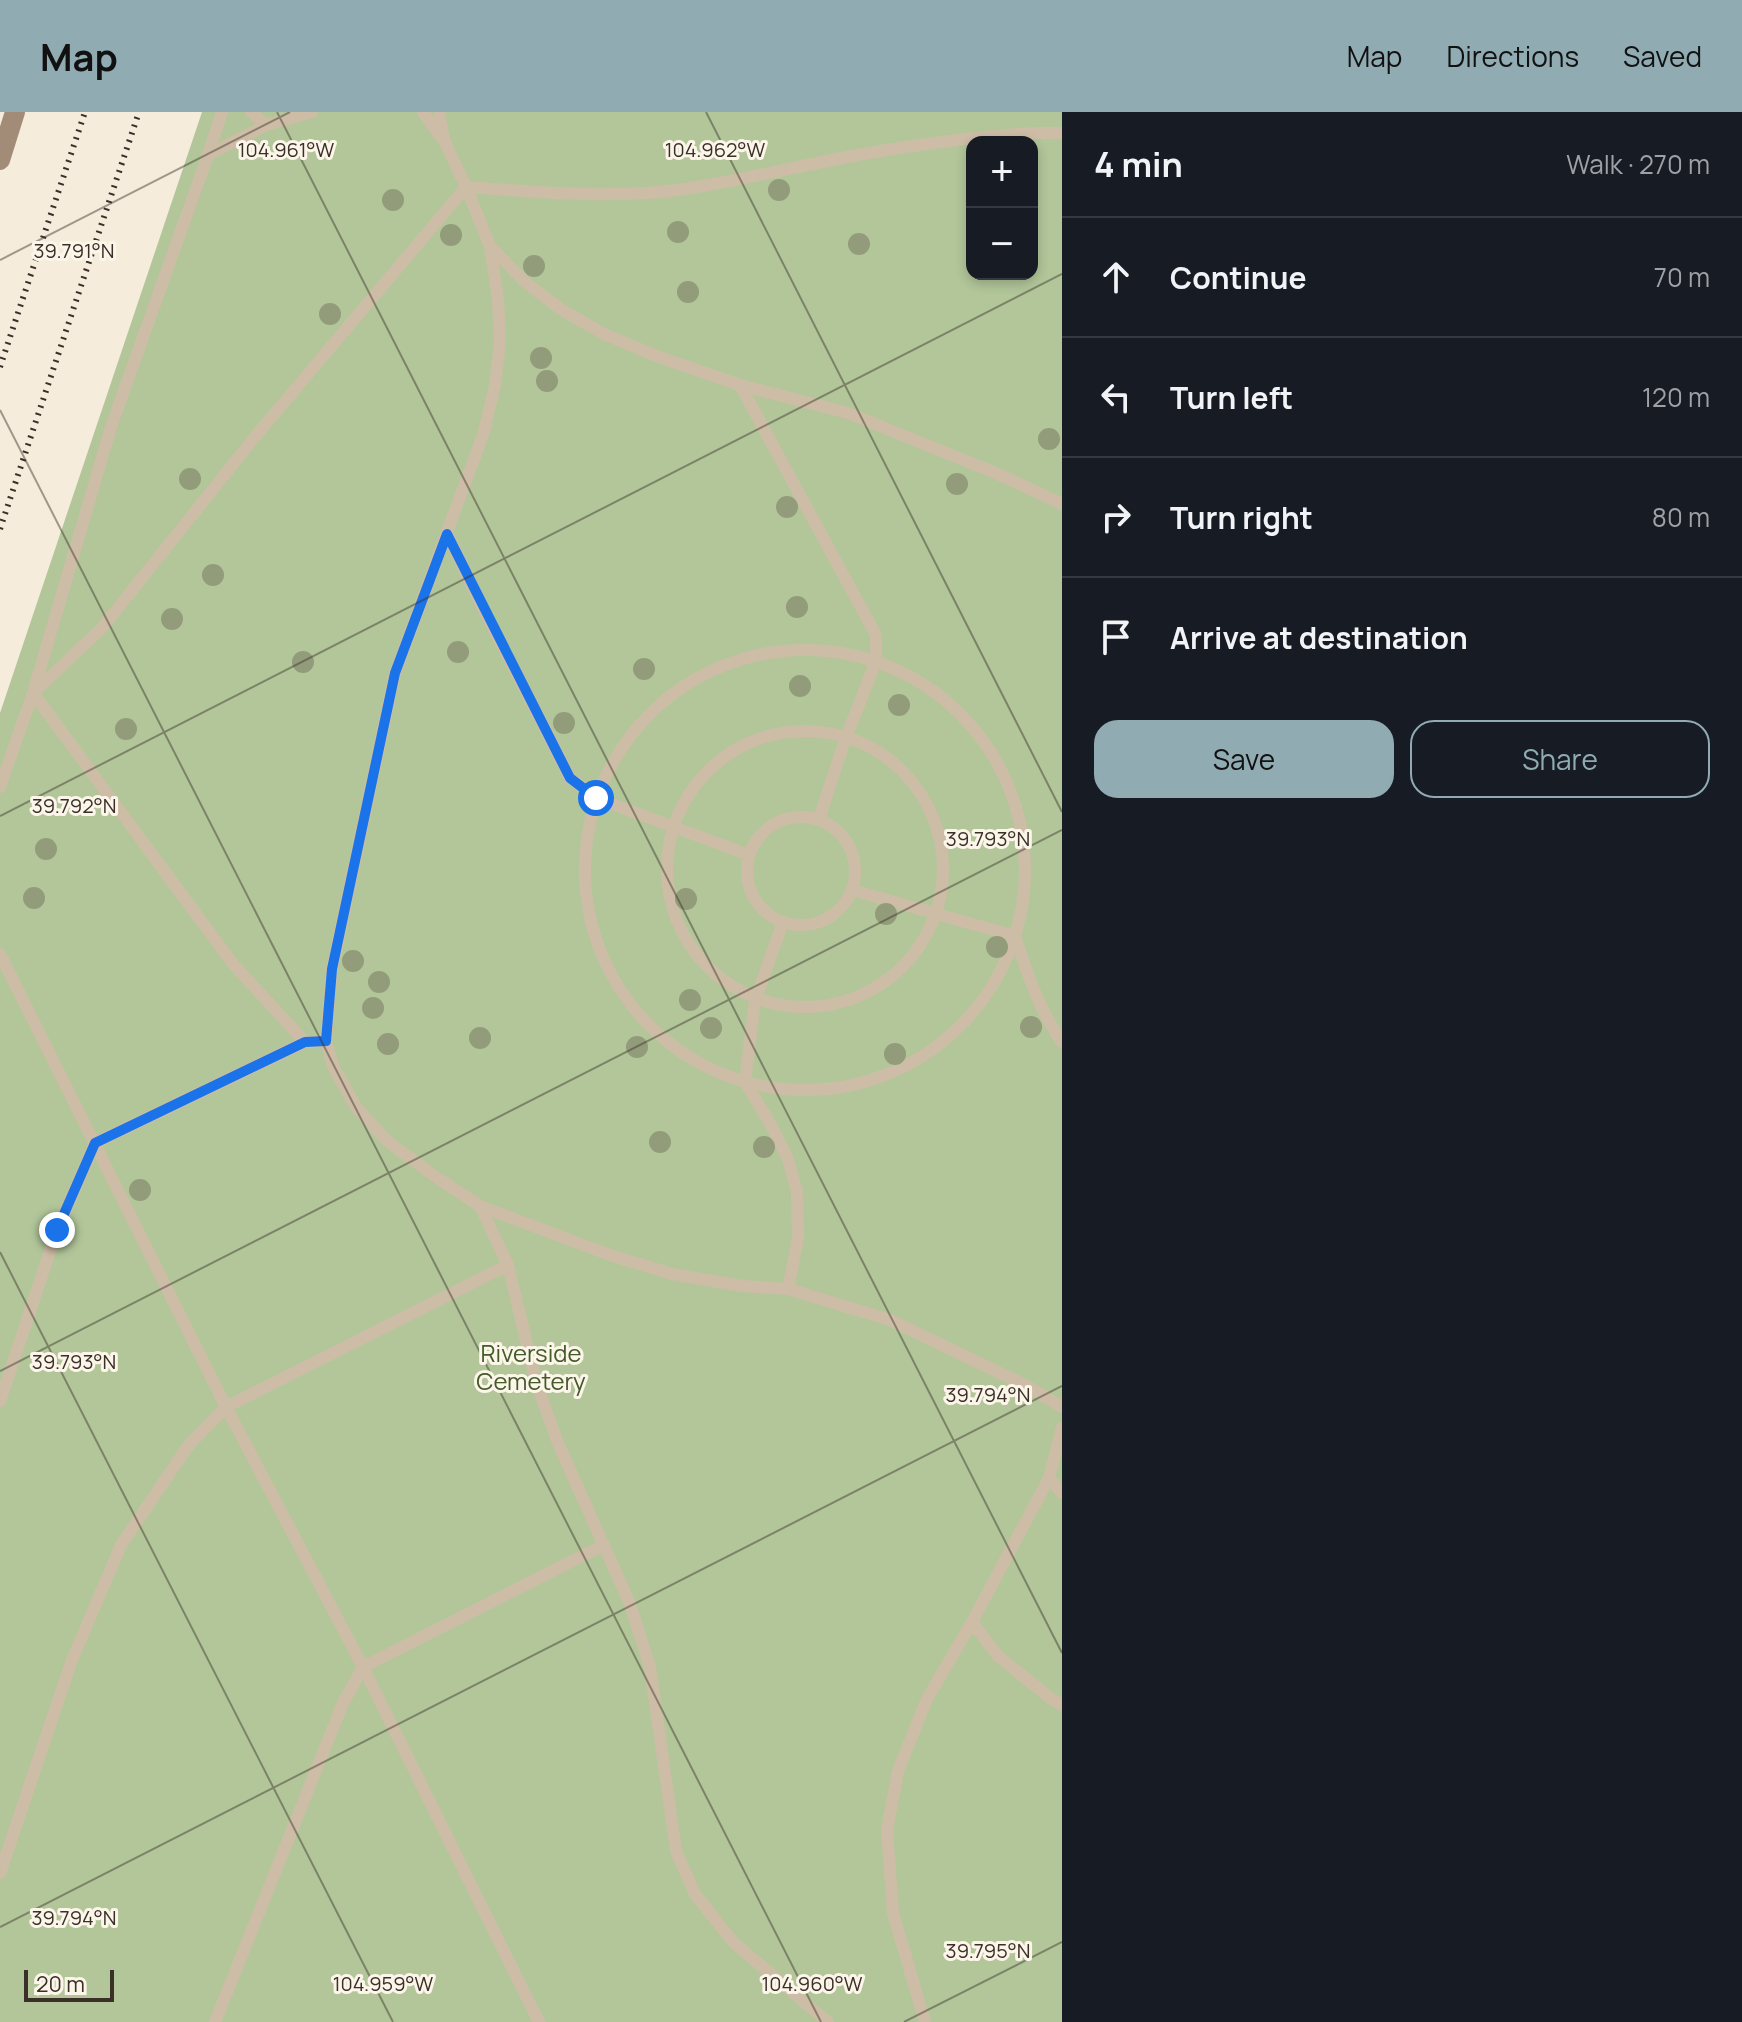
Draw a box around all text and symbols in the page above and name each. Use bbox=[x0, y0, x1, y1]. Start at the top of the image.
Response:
text: Map bbox=[40, 30, 118, 82]
text: Map bbox=[1347, 37, 1402, 75]
text: Directions bbox=[1446, 37, 1579, 75]
text: Saved bbox=[1623, 37, 1702, 75]
text: 104.961°W bbox=[238, 136, 335, 163]
text: 104.962°W bbox=[665, 136, 765, 163]
map controls bbox=[966, 136, 1038, 280]
button: + bbox=[966, 136, 1038, 208]
text: 4 min bbox=[1094, 141, 1183, 187]
text: Walk · 270 m bbox=[1566, 146, 1710, 182]
button: − bbox=[966, 208, 1038, 280]
text: 39.791°N bbox=[33, 237, 115, 264]
icon: ahead bbox=[1094, 255, 1138, 299]
text: Continue bbox=[1170, 257, 1306, 298]
text: 70 m bbox=[1654, 259, 1710, 295]
icon: left bbox=[1094, 375, 1138, 419]
text: Turn left bbox=[1170, 377, 1293, 418]
text: 120 m bbox=[1642, 379, 1710, 415]
icon: right bbox=[1094, 495, 1138, 539]
text: Turn right bbox=[1170, 497, 1313, 538]
text: 80 m bbox=[1652, 499, 1710, 535]
icon: arrive bbox=[1094, 615, 1138, 659]
text: Arrive at destination bbox=[1170, 617, 1468, 658]
button: Save bbox=[1094, 720, 1394, 798]
button: Share bbox=[1410, 720, 1710, 798]
route start bbox=[578, 780, 614, 816]
text: 39.792°N bbox=[32, 792, 116, 819]
text: 39.793°N bbox=[946, 825, 1030, 852]
route end bbox=[39, 1212, 75, 1248]
park label: Riverside Cemetery bbox=[476, 1336, 586, 1397]
text: 39.793°N bbox=[32, 1348, 116, 1375]
text: 39.794°N bbox=[945, 1381, 1031, 1408]
text: 39.794°N bbox=[31, 1904, 117, 1931]
text: 39.795°N bbox=[946, 1937, 1030, 1964]
scale bar bbox=[24, 1966, 114, 2002]
text: 20 m bbox=[36, 1969, 85, 1999]
text: 104.959°W bbox=[333, 1970, 434, 1997]
text: 104.960°W bbox=[761, 1970, 863, 1997]

